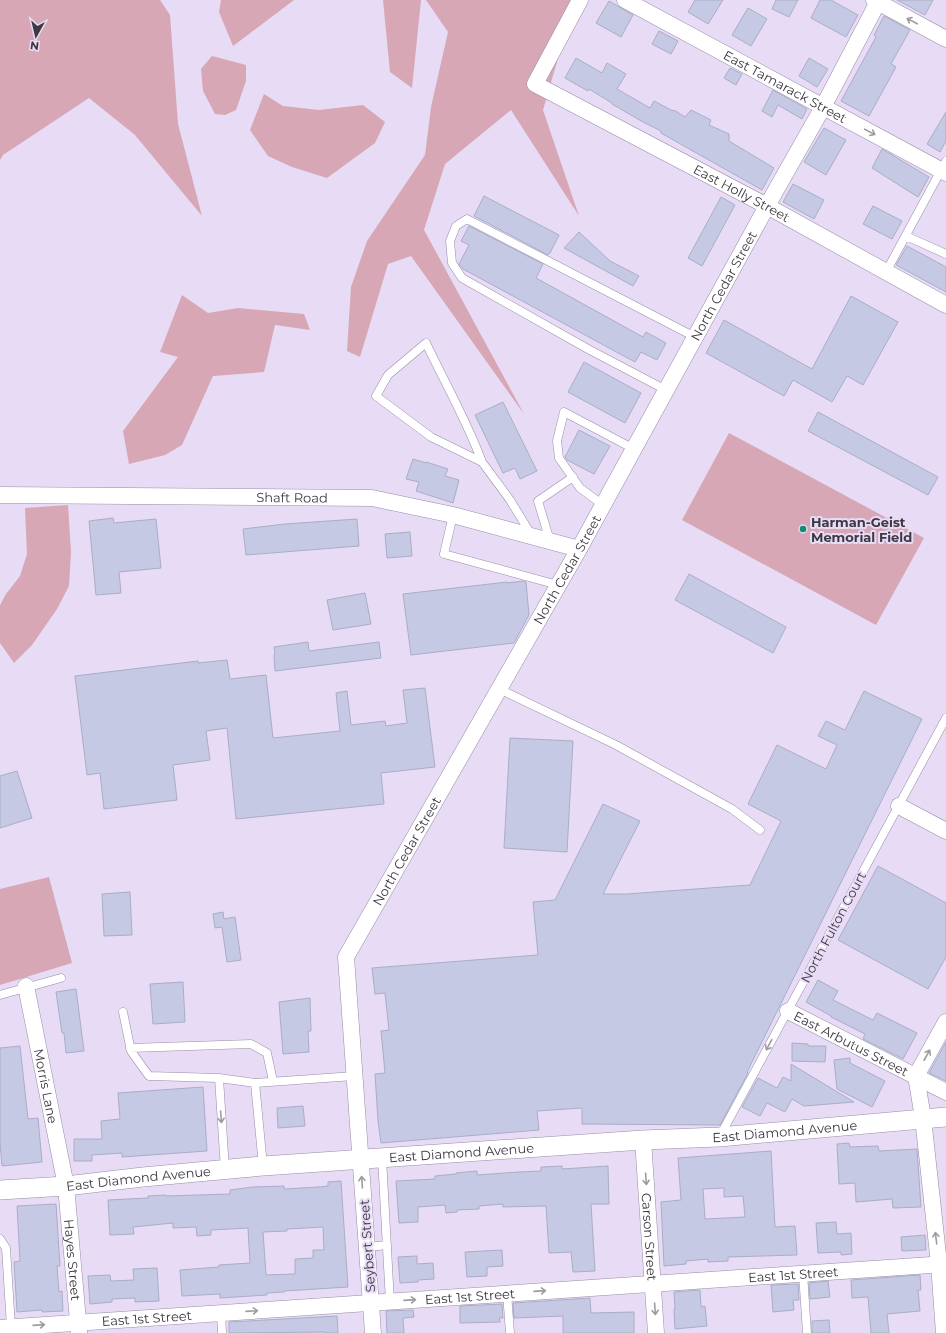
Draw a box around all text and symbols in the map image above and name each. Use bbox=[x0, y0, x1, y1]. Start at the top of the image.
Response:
north arrow bbox=[16, 16, 56, 56]
one-way arrow bbox=[906, 16, 918, 24]
text: N bbox=[29, 38, 40, 53]
street label: East Tamarack Street bbox=[721, 47, 850, 126]
one-way arrow bbox=[864, 128, 876, 136]
street label: East Holly Street bbox=[691, 161, 793, 225]
street label: North Cedar Street bbox=[687, 228, 760, 343]
street label: Shaft Road bbox=[256, 489, 328, 506]
street label: North Cedar Street bbox=[530, 512, 604, 627]
place label: Harman-Geist Memorial Field bbox=[811, 514, 912, 545]
marker: Harman-Geist Memorial Field bbox=[798, 524, 808, 534]
street label: North Cedar Street bbox=[369, 794, 444, 908]
street label: North Fulton Court bbox=[797, 869, 869, 985]
street label: East Arbutus Street bbox=[791, 1007, 911, 1079]
one-way arrow bbox=[765, 1039, 773, 1051]
street label: Morris Lane bbox=[31, 1047, 61, 1125]
one-way arrow bbox=[924, 1049, 932, 1061]
one-way arrow bbox=[218, 1110, 225, 1123]
street label: East Diamond Avenue bbox=[712, 1117, 858, 1145]
street label: East Diamond Avenue bbox=[388, 1139, 535, 1165]
street label: East Diamond Avenue bbox=[65, 1163, 212, 1194]
one-way arrow bbox=[642, 1172, 649, 1185]
one-way arrow bbox=[359, 1176, 366, 1189]
street label: Carson Street bbox=[639, 1192, 660, 1281]
street label: Seybert Street bbox=[356, 1199, 378, 1293]
street label: Hayes Street bbox=[61, 1218, 84, 1301]
one-way arrow bbox=[932, 1232, 940, 1245]
street label: East 1st Street bbox=[748, 1263, 839, 1285]
street label: East 1st Street bbox=[424, 1285, 516, 1307]
one-way arrow bbox=[533, 1288, 546, 1295]
one-way arrow bbox=[403, 1297, 416, 1304]
one-way arrow bbox=[651, 1302, 658, 1315]
street label: East 1st Street bbox=[101, 1307, 192, 1329]
one-way arrow bbox=[245, 1307, 258, 1314]
one-way arrow bbox=[32, 1322, 45, 1329]

